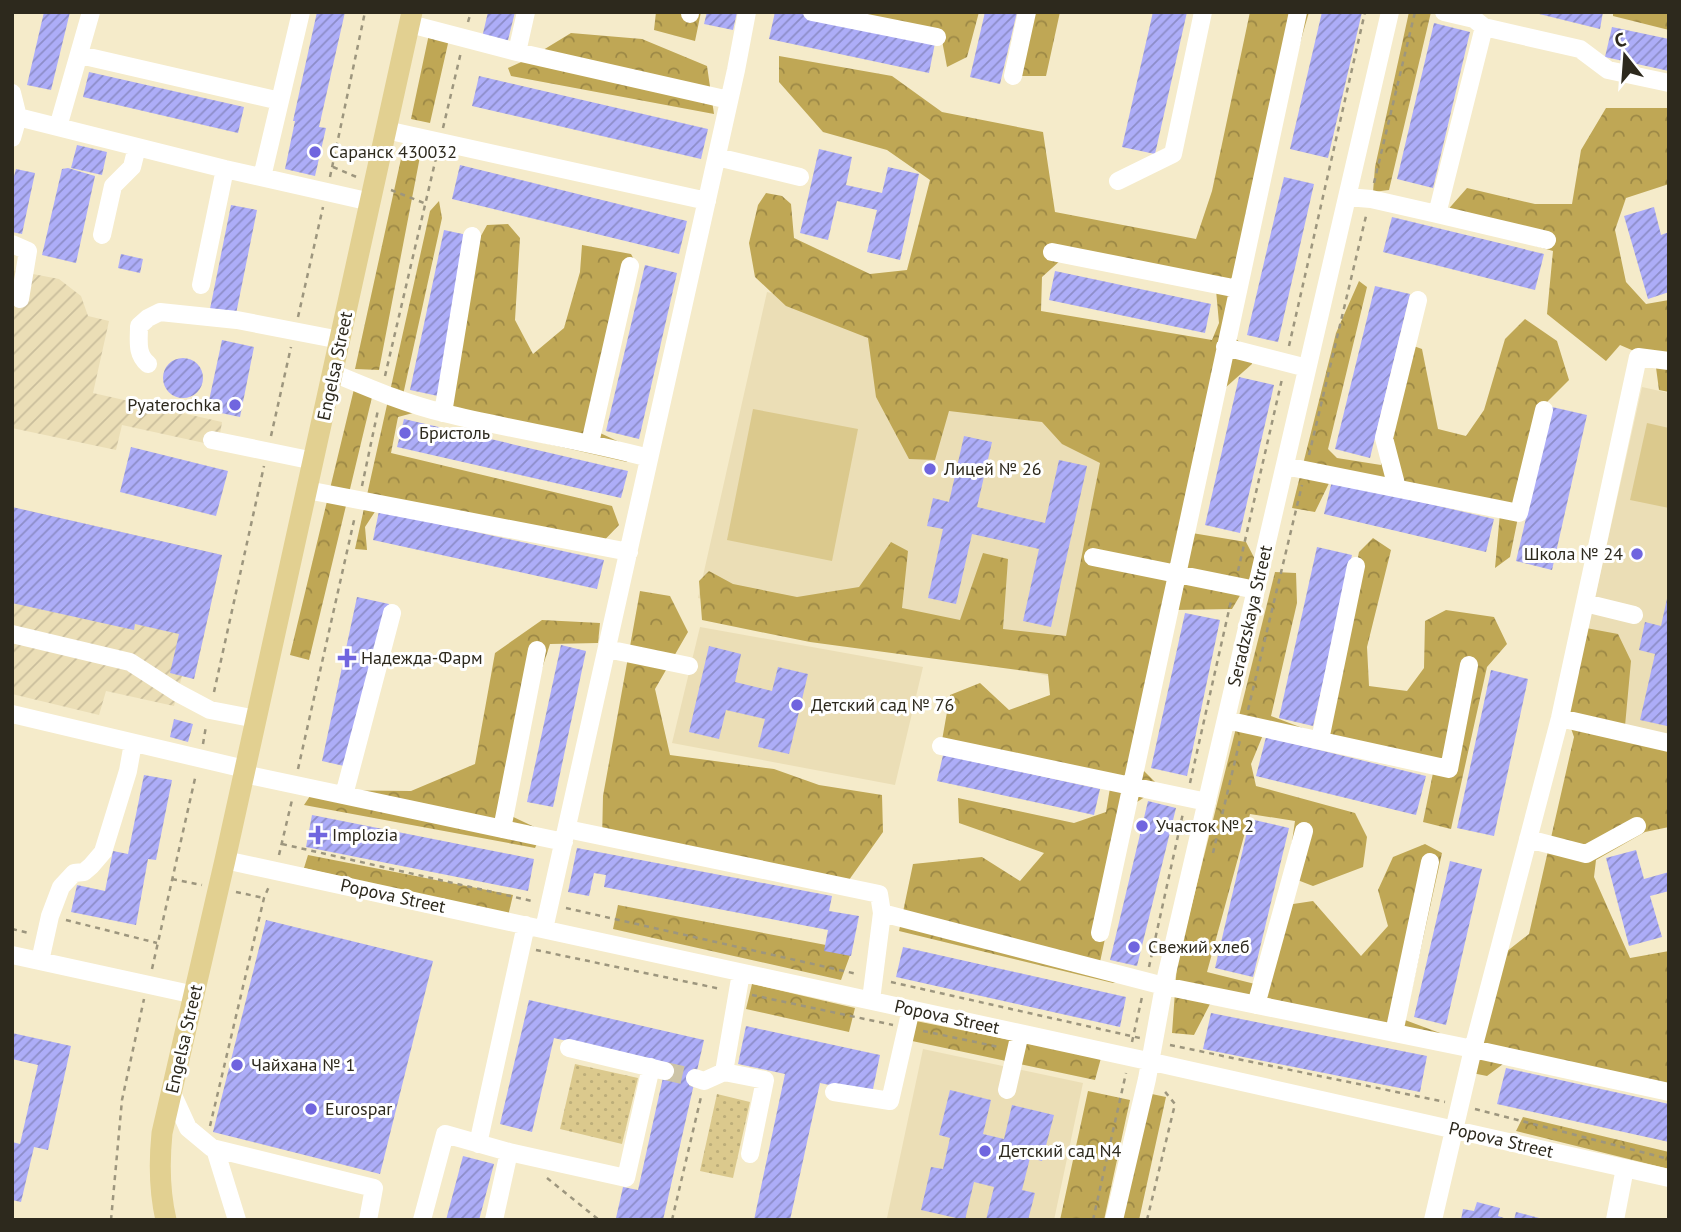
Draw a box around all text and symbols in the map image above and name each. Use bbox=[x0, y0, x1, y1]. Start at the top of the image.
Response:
north arrow bbox=[1590, 21, 1660, 91]
text: С bbox=[1611, 27, 1629, 53]
place label: Саранск 430032 bbox=[329, 140, 457, 163]
marker: Саранск 430032 bbox=[307, 144, 323, 160]
street label: Engelsa Street bbox=[312, 309, 357, 422]
place label: Pyaterochka bbox=[127, 393, 221, 416]
marker: Pyaterochka bbox=[227, 397, 243, 413]
place label: Бристоль bbox=[419, 421, 490, 444]
marker: Бристоль bbox=[397, 425, 413, 441]
place label: Лицей № 26 bbox=[943, 457, 1042, 480]
marker: Лицей № 26 bbox=[922, 461, 938, 477]
place label: Школа № 24 bbox=[1524, 542, 1623, 565]
street label: Seradzskaya Street bbox=[1222, 543, 1277, 689]
marker: Школа № 24 bbox=[1629, 546, 1645, 562]
place label: Надежда-Фарм bbox=[361, 646, 483, 669]
marker: Надежда-Фарм bbox=[339, 650, 355, 666]
place label: Детский сад № 76 bbox=[811, 693, 954, 716]
marker: Детский сад № 76 bbox=[789, 697, 805, 713]
place label: Участок № 2 bbox=[1156, 814, 1254, 837]
marker: Участок № 2 bbox=[1134, 818, 1150, 834]
place label: Implozia bbox=[332, 823, 398, 846]
marker: Implozia bbox=[310, 827, 326, 843]
street label: Popova Street bbox=[339, 873, 448, 918]
place label: Свежий хлеб bbox=[1148, 935, 1250, 958]
marker: Свежий хлеб bbox=[1126, 939, 1142, 955]
street label: Engelsa Street bbox=[160, 982, 207, 1095]
street label: Popova Street bbox=[893, 994, 1002, 1039]
place label: Чайхана № 1 bbox=[251, 1053, 355, 1076]
marker: Чайхана № 1 bbox=[229, 1057, 245, 1073]
place label: Eurospar bbox=[325, 1097, 392, 1120]
marker: Eurospar bbox=[303, 1101, 319, 1117]
street label: Popova Street bbox=[1447, 1116, 1556, 1163]
place label: Детский сад N4 bbox=[999, 1139, 1122, 1162]
marker: Детский сад N4 bbox=[977, 1143, 993, 1159]

